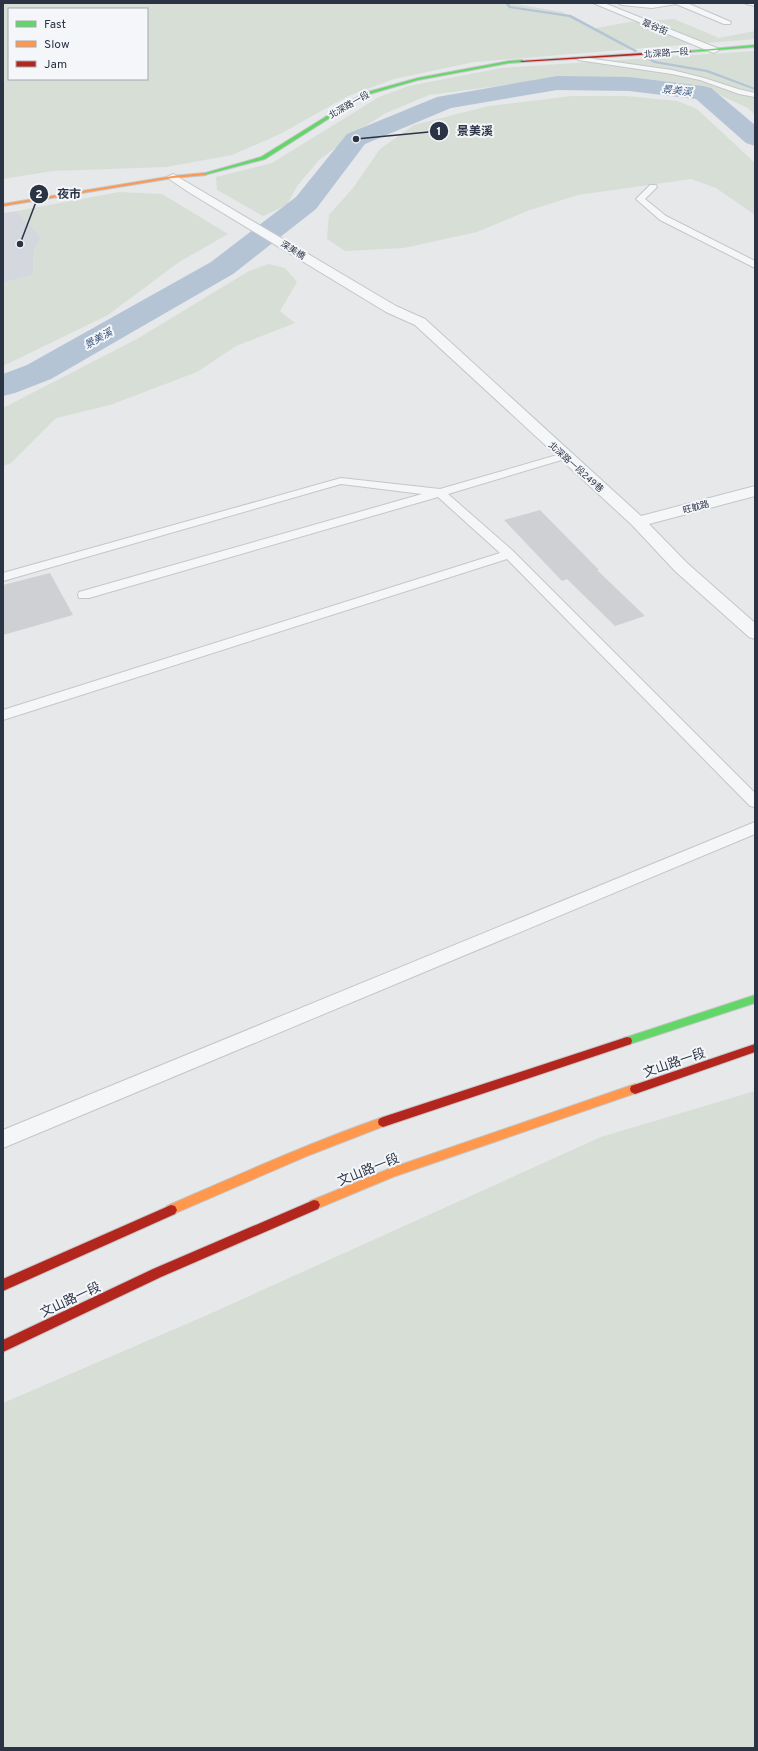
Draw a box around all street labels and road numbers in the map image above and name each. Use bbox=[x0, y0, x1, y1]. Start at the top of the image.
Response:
street label: 翠谷街 bbox=[640, 17, 669, 38]
street label: 北深路一段 bbox=[643, 46, 689, 61]
street label: 北深路一段 bbox=[327, 89, 371, 121]
street label: 深美橋 bbox=[278, 239, 307, 262]
street label: 北深路一段249巷 bbox=[546, 440, 605, 495]
street label: 旺躭路 bbox=[682, 499, 711, 516]
street label: 文山路一段 bbox=[641, 1045, 708, 1082]
street label: 文山路一段 bbox=[335, 1150, 402, 1190]
street label: 文山路一段 bbox=[38, 1279, 104, 1322]

